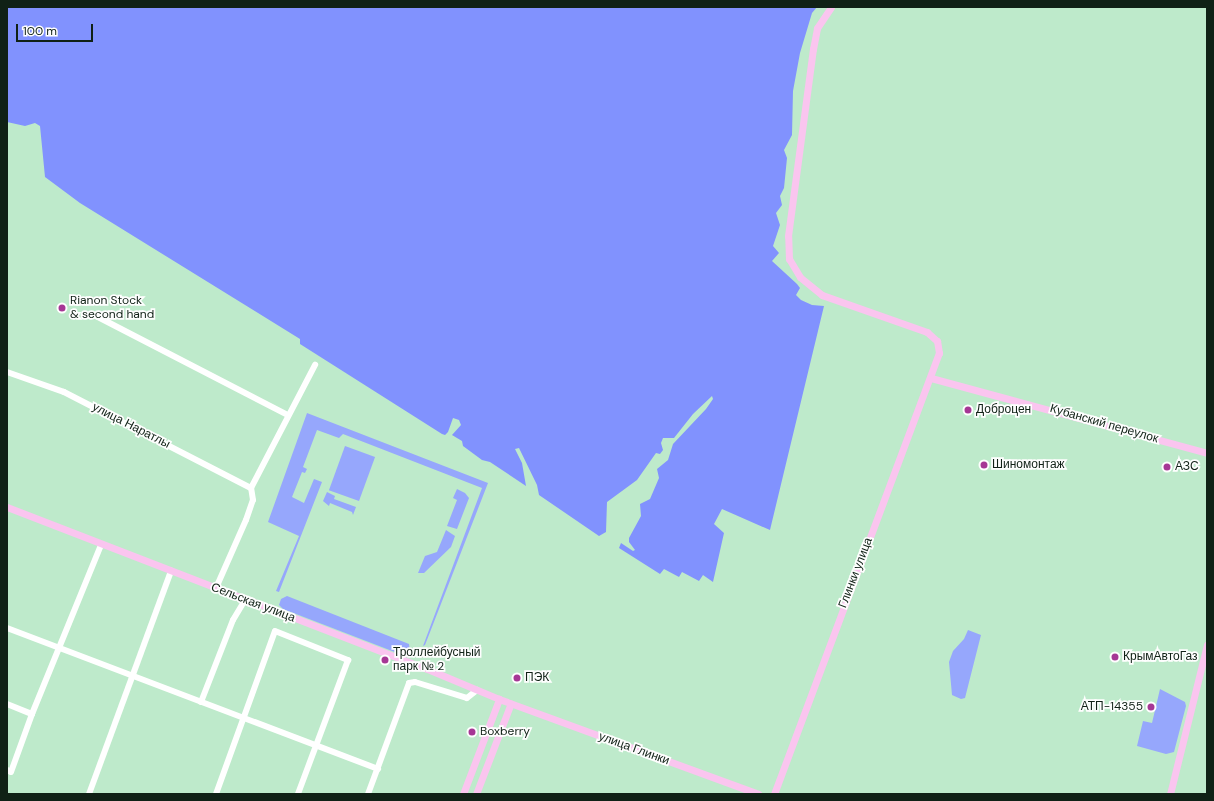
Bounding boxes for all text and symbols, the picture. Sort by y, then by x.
scale bar [18,16,95,42]
text: 100 m [23,23,57,39]
place label: Rianon Stock & second hand [70,294,154,322]
marker: Rianon Stock & second hand [57,303,67,313]
street label: улица Наратлы [90,400,172,452]
street label: Кубанский переулок [1048,402,1160,446]
place label: Доброцен [976,403,1031,417]
marker: Доброцен [963,405,973,415]
place label: Шиномонтаж [992,458,1065,472]
marker: Шиномонтаж [979,460,989,470]
place label: АЗС [1175,460,1199,474]
marker: АЗС [1162,462,1172,472]
street label: Глинки улица [836,536,876,610]
street label: Сельская улица [209,580,297,626]
place label: Троллейбусный парк № 2 [393,646,481,674]
place label: КрымАвтоГаз [1123,650,1198,664]
marker: КрымАвтоГаз [1110,652,1120,662]
marker: Троллейбусный парк № 2 [380,655,390,665]
place label: ПЭК [525,671,549,685]
marker: ПЭК [512,673,522,683]
place label: АТП-14355 [1081,700,1143,714]
marker: АТП-14355 [1146,702,1156,712]
place label: Boxberry [480,725,530,739]
marker: Boxberry [467,727,477,737]
street label: улица Глинки [597,730,671,768]

